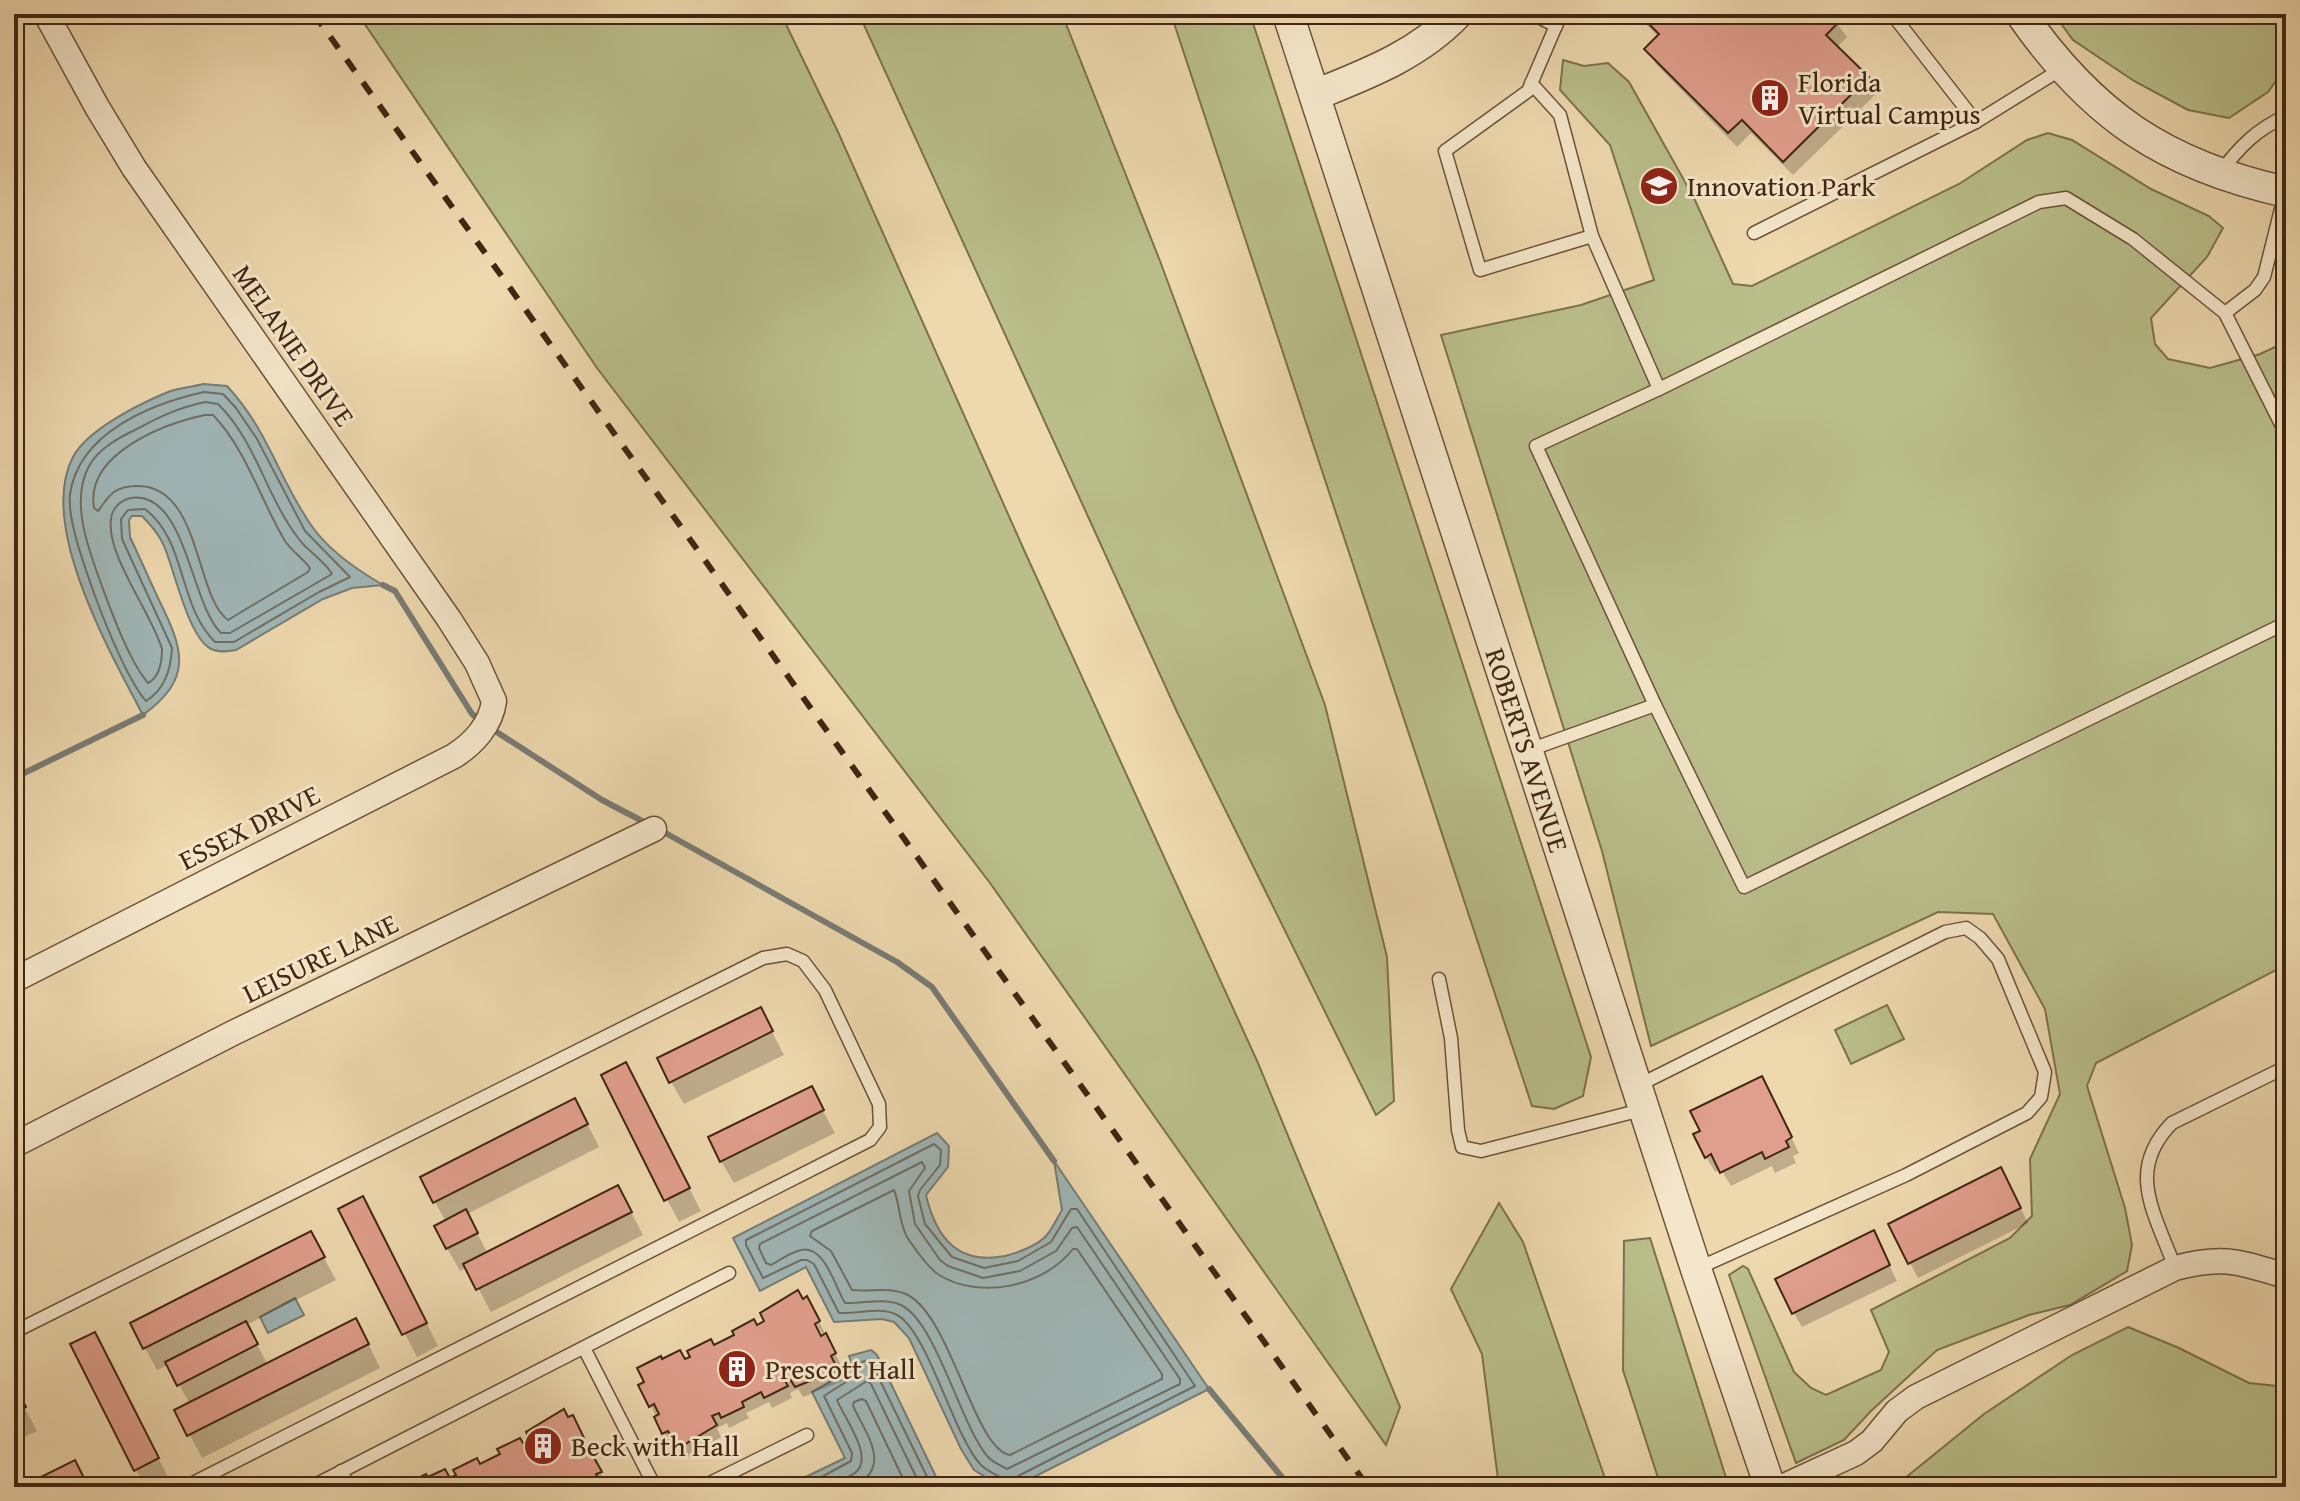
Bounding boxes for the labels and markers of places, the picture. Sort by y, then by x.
place label: Florida Virtual Campus [1798,61,1981,134]
building icon: Florida Virtual Campus [1749,77,1791,119]
school or university icon: Innovation Park [1638,165,1680,207]
place label: Innovation Park [1687,165,1876,206]
building icon: Prescott Hall [716,1348,758,1390]
place label: Prescott Hall [765,1348,916,1389]
building icon: Beck with Hall [522,1425,564,1467]
place label: Beck with Hall [571,1425,740,1466]

